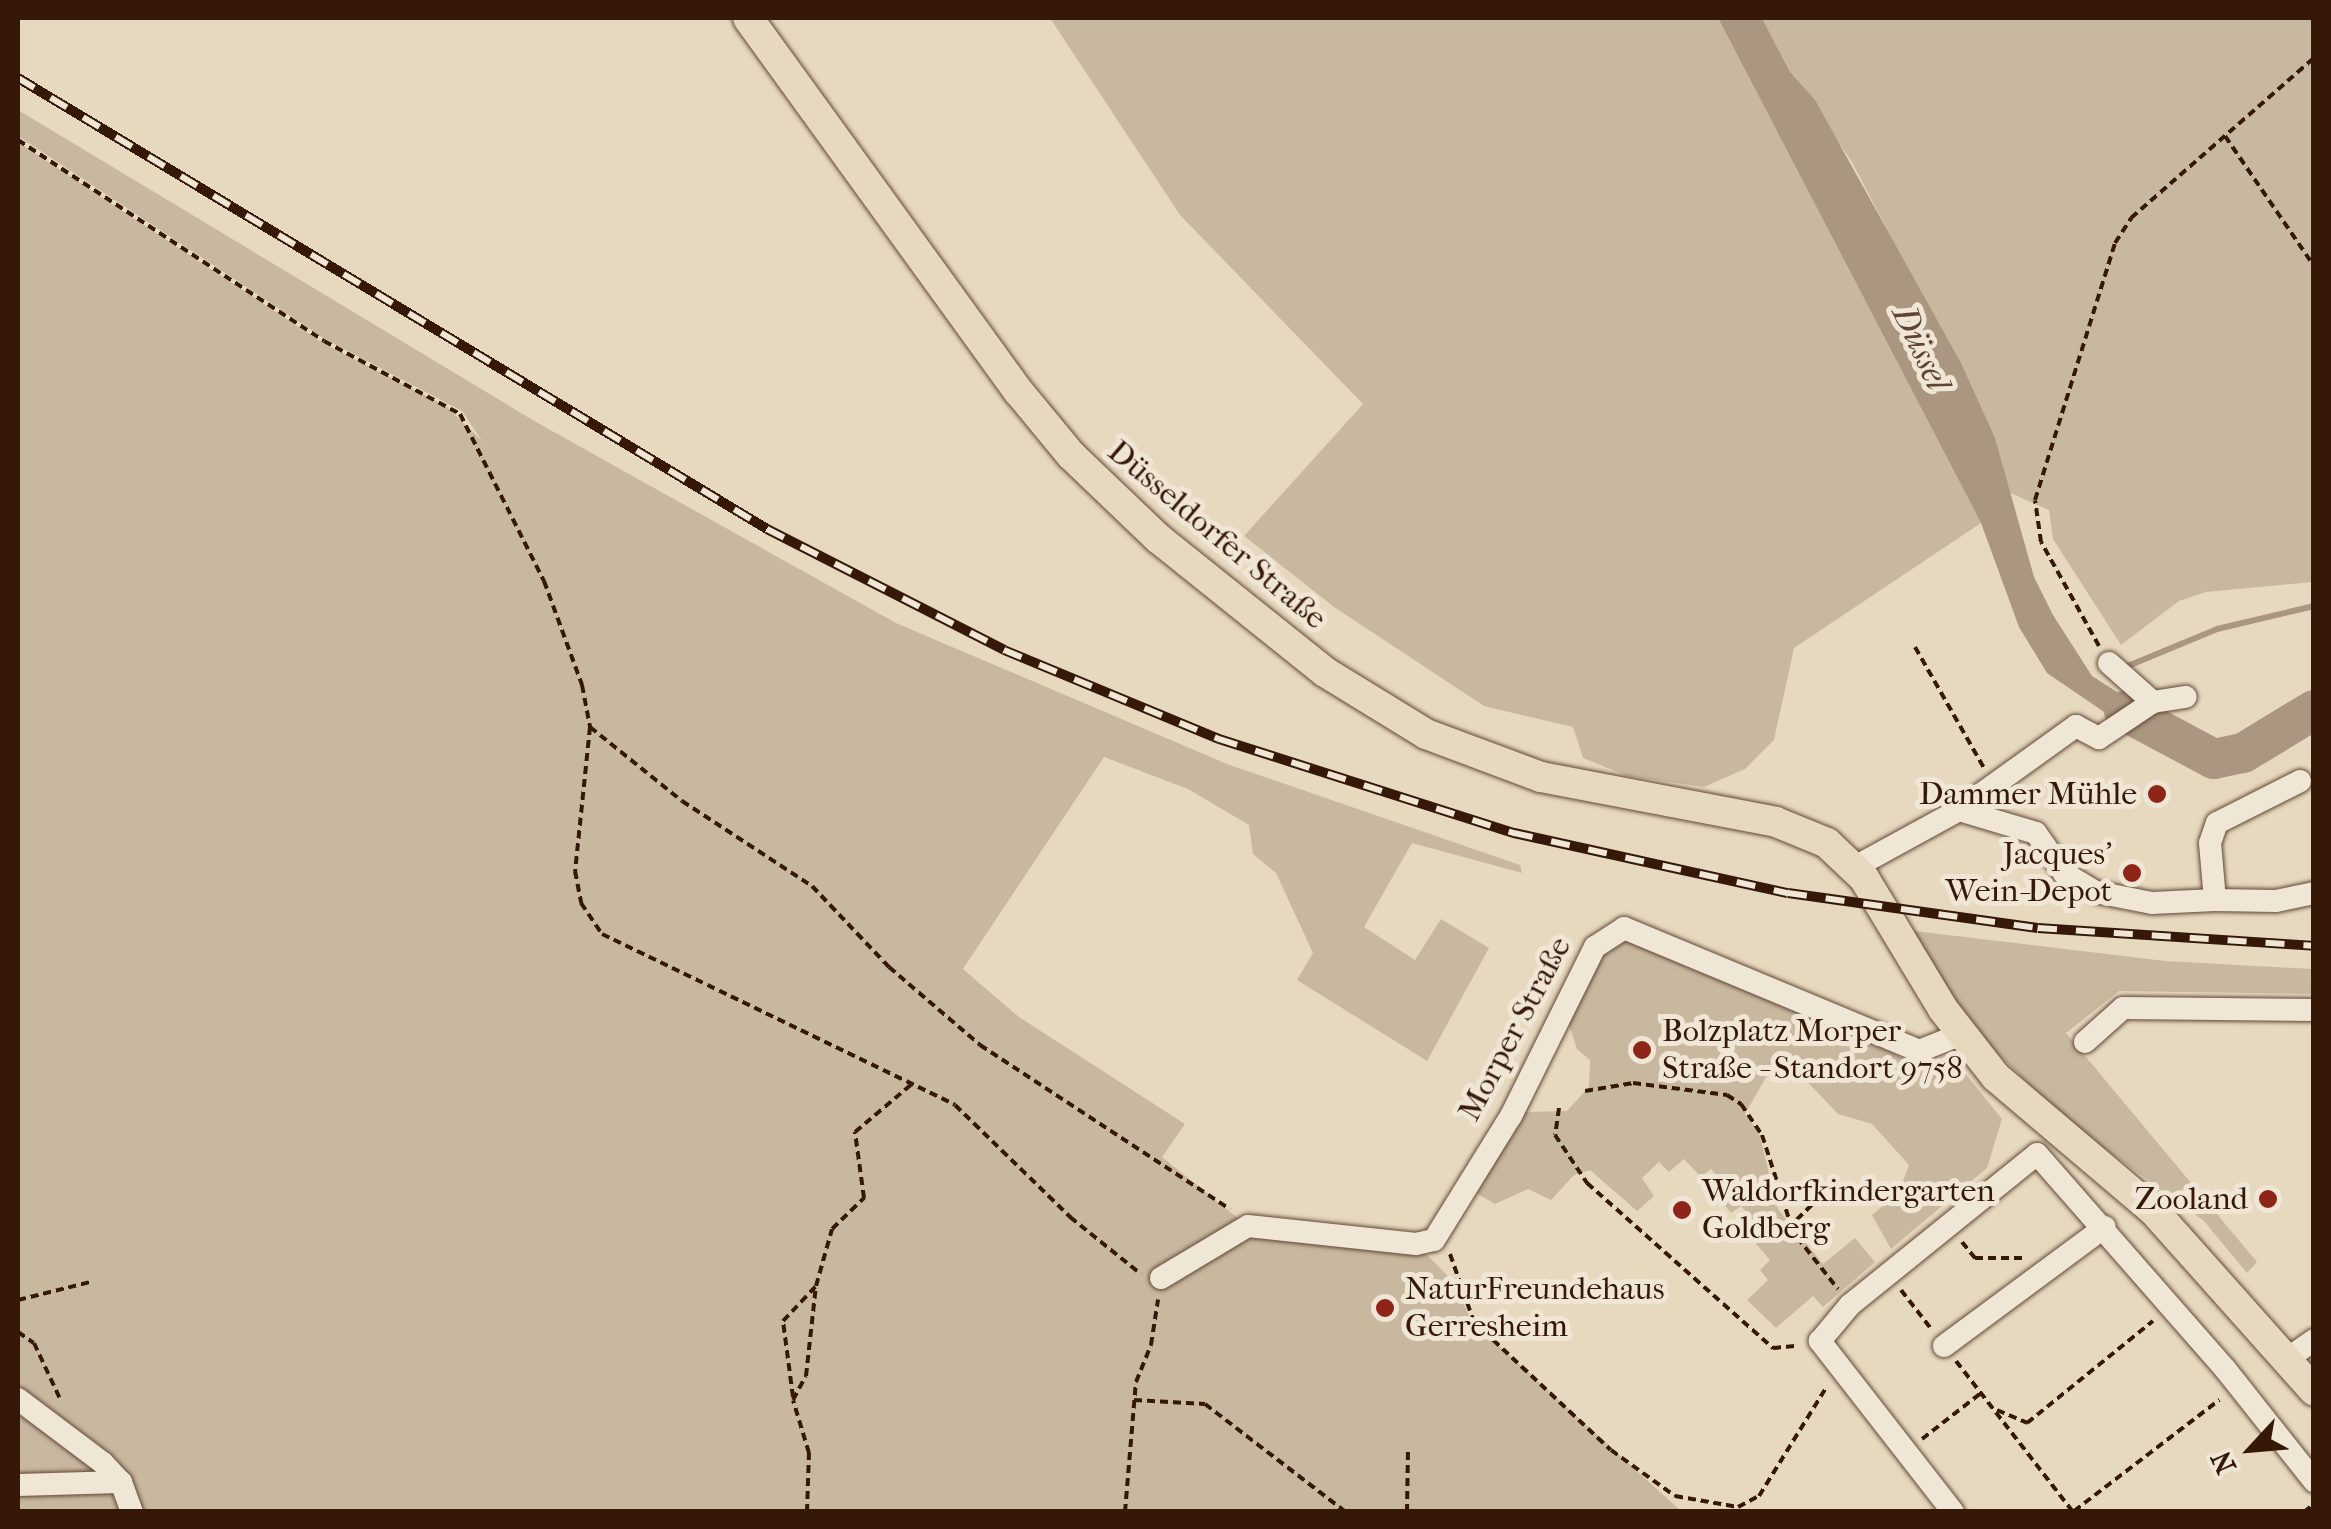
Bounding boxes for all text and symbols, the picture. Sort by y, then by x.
water label: Düssel [1883,299,1959,397]
street label: Düsseldorfer Straße [1100,432,1334,638]
place label: Dammer Mühle [1919,775,2137,813]
marker: Dammer Mühle [2146,783,2168,805]
place label: Jacques’ Wein-Depot [1945,836,2112,911]
marker: Jacques’ Wein-Depot [2121,862,2143,884]
street label: Morper Straße [1450,930,1580,1128]
place label: Bolzplatz Morper Straße - Standort 9758 [1662,1013,1963,1088]
marker: Bolzplatz Morper Straße - Standort 9758 [1631,1039,1653,1061]
place label: Waldorfkindergarten Goldberg [1702,1173,1995,1248]
place label: Zooland [2135,1180,2248,1218]
marker: Zooland [2257,1188,2279,1210]
marker: Waldorfkindergarten Goldberg [1671,1199,1693,1221]
place label: NaturFreundehaus Gerresheim [1405,1271,1665,1346]
marker: NaturFreundehaus Gerresheim [1374,1297,1396,1319]
north arrow [2201,1399,2301,1499]
text: N [2204,1446,2243,1479]

